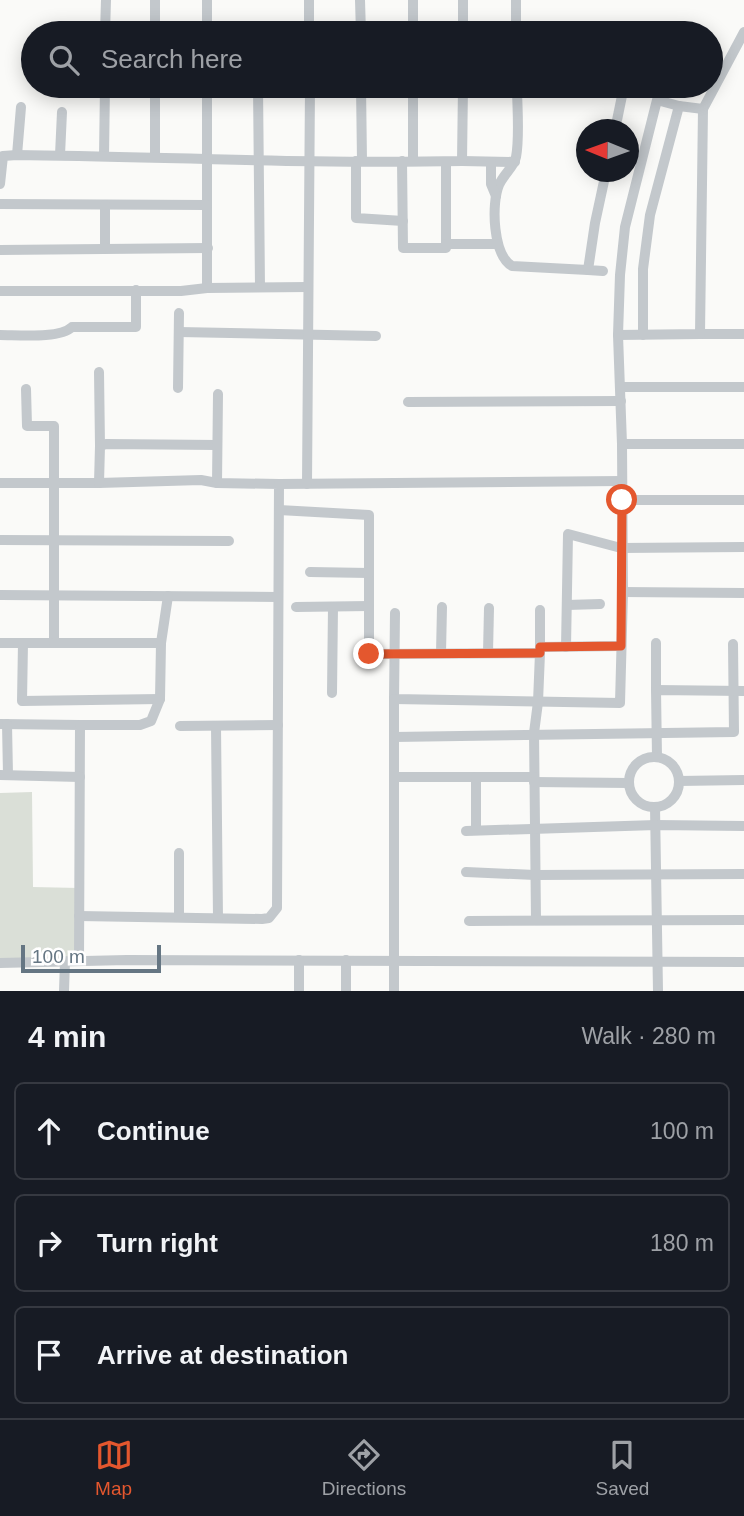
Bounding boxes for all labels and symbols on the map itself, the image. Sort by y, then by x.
north arrow [576,119,639,182]
route start [606,484,637,515]
route end [353,638,384,669]
scale bar [21,942,161,974]

